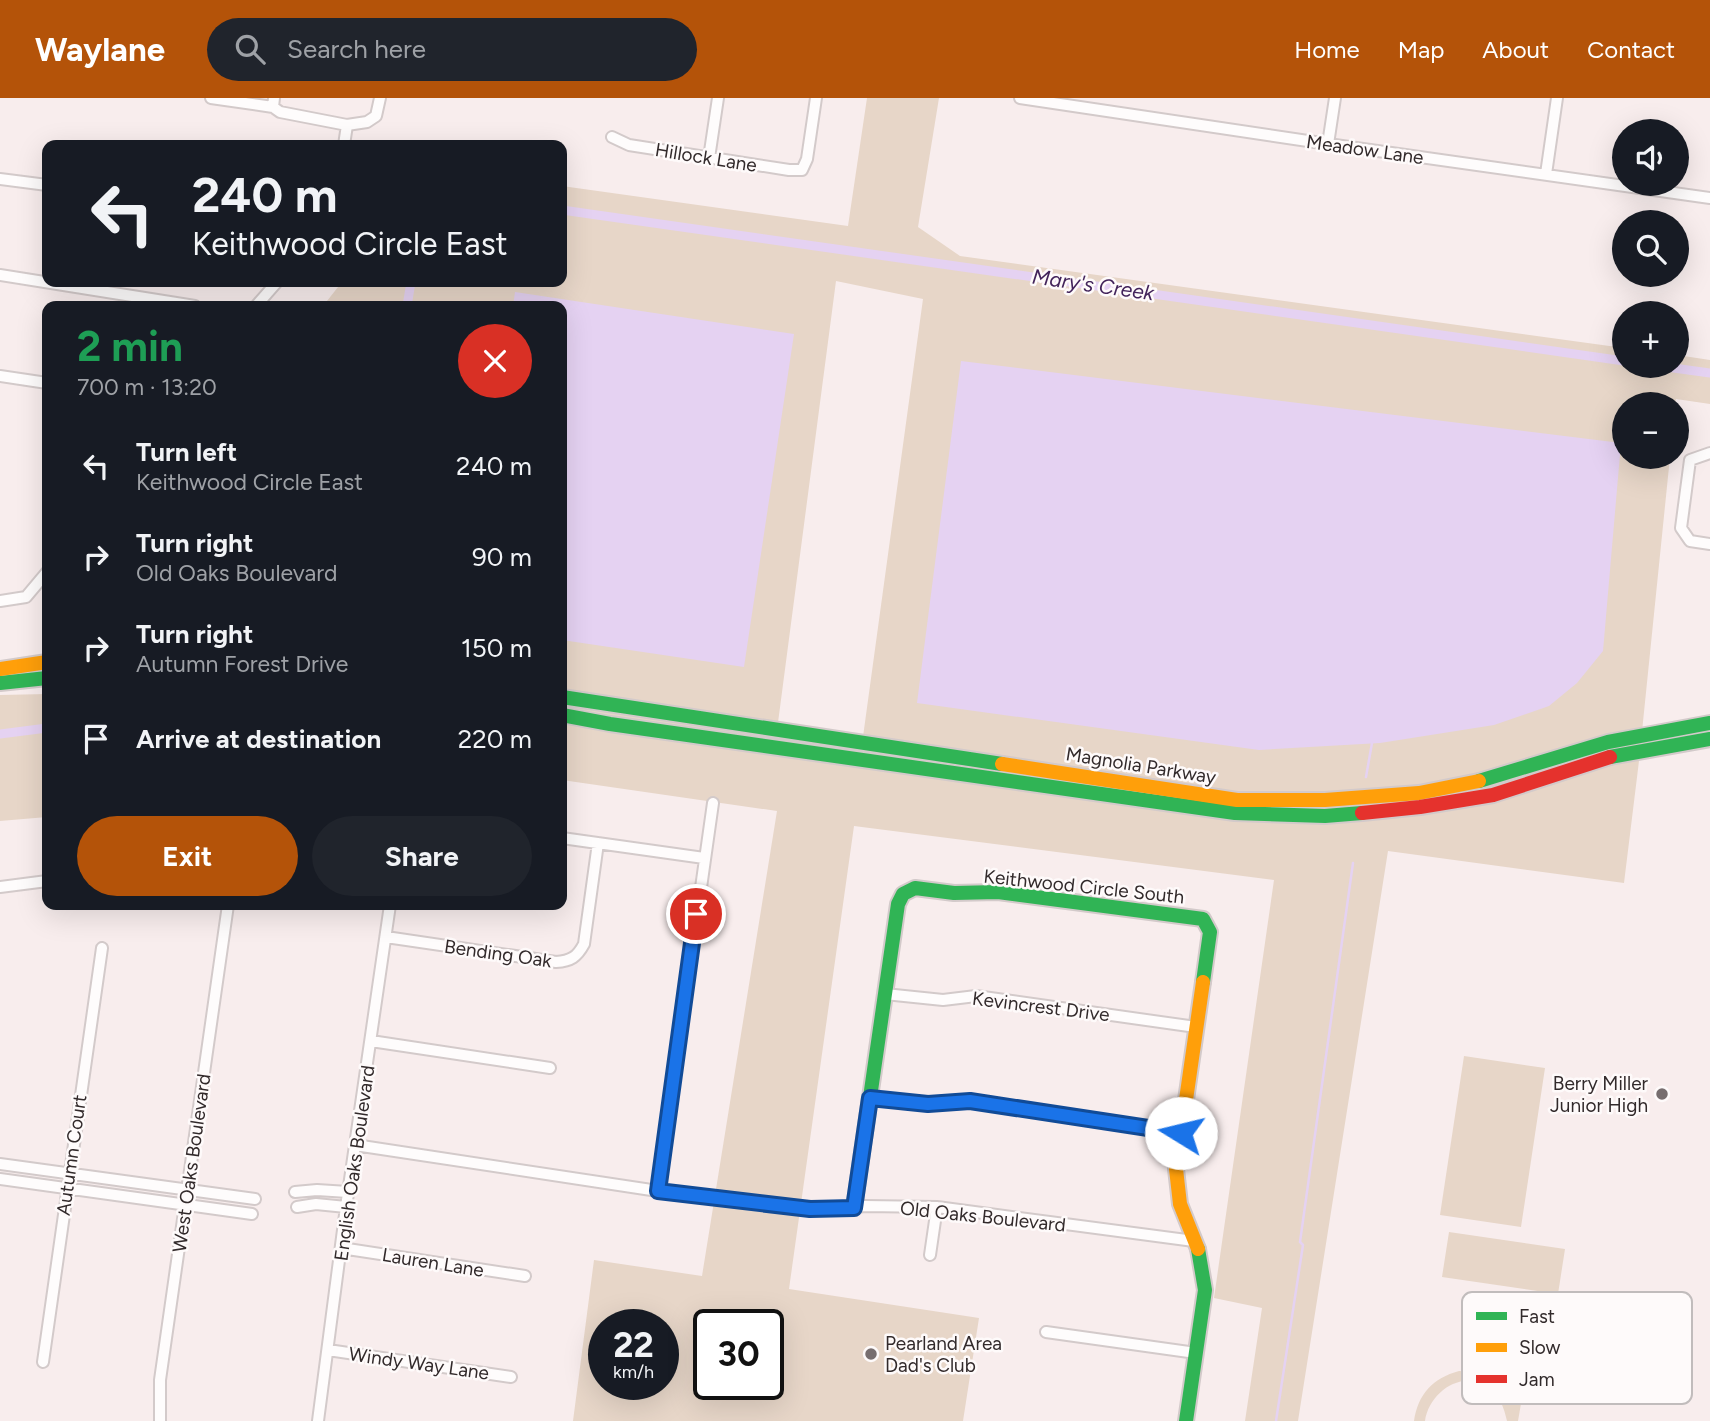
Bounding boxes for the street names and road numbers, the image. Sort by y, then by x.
street label: Meadow Lane [1305,130,1425,169]
street label: Hillock Lane [653,138,758,177]
street label: Magnolia Parkway [1064,742,1218,789]
street label: Keithwood Circle South [983,865,1185,908]
street label: Bending Oak [443,935,554,973]
street label: Kevincrest Drive [971,987,1111,1026]
street label: English Oaks Boulevard [329,1064,380,1262]
street label: West Oaks Boulevard [168,1072,215,1254]
street label: Autumn Court [52,1093,91,1217]
street label: Old Oaks Boulevard [899,1196,1067,1237]
street label: Lauren Lane [380,1243,485,1282]
street label: Windy Way Lane [347,1342,491,1385]

